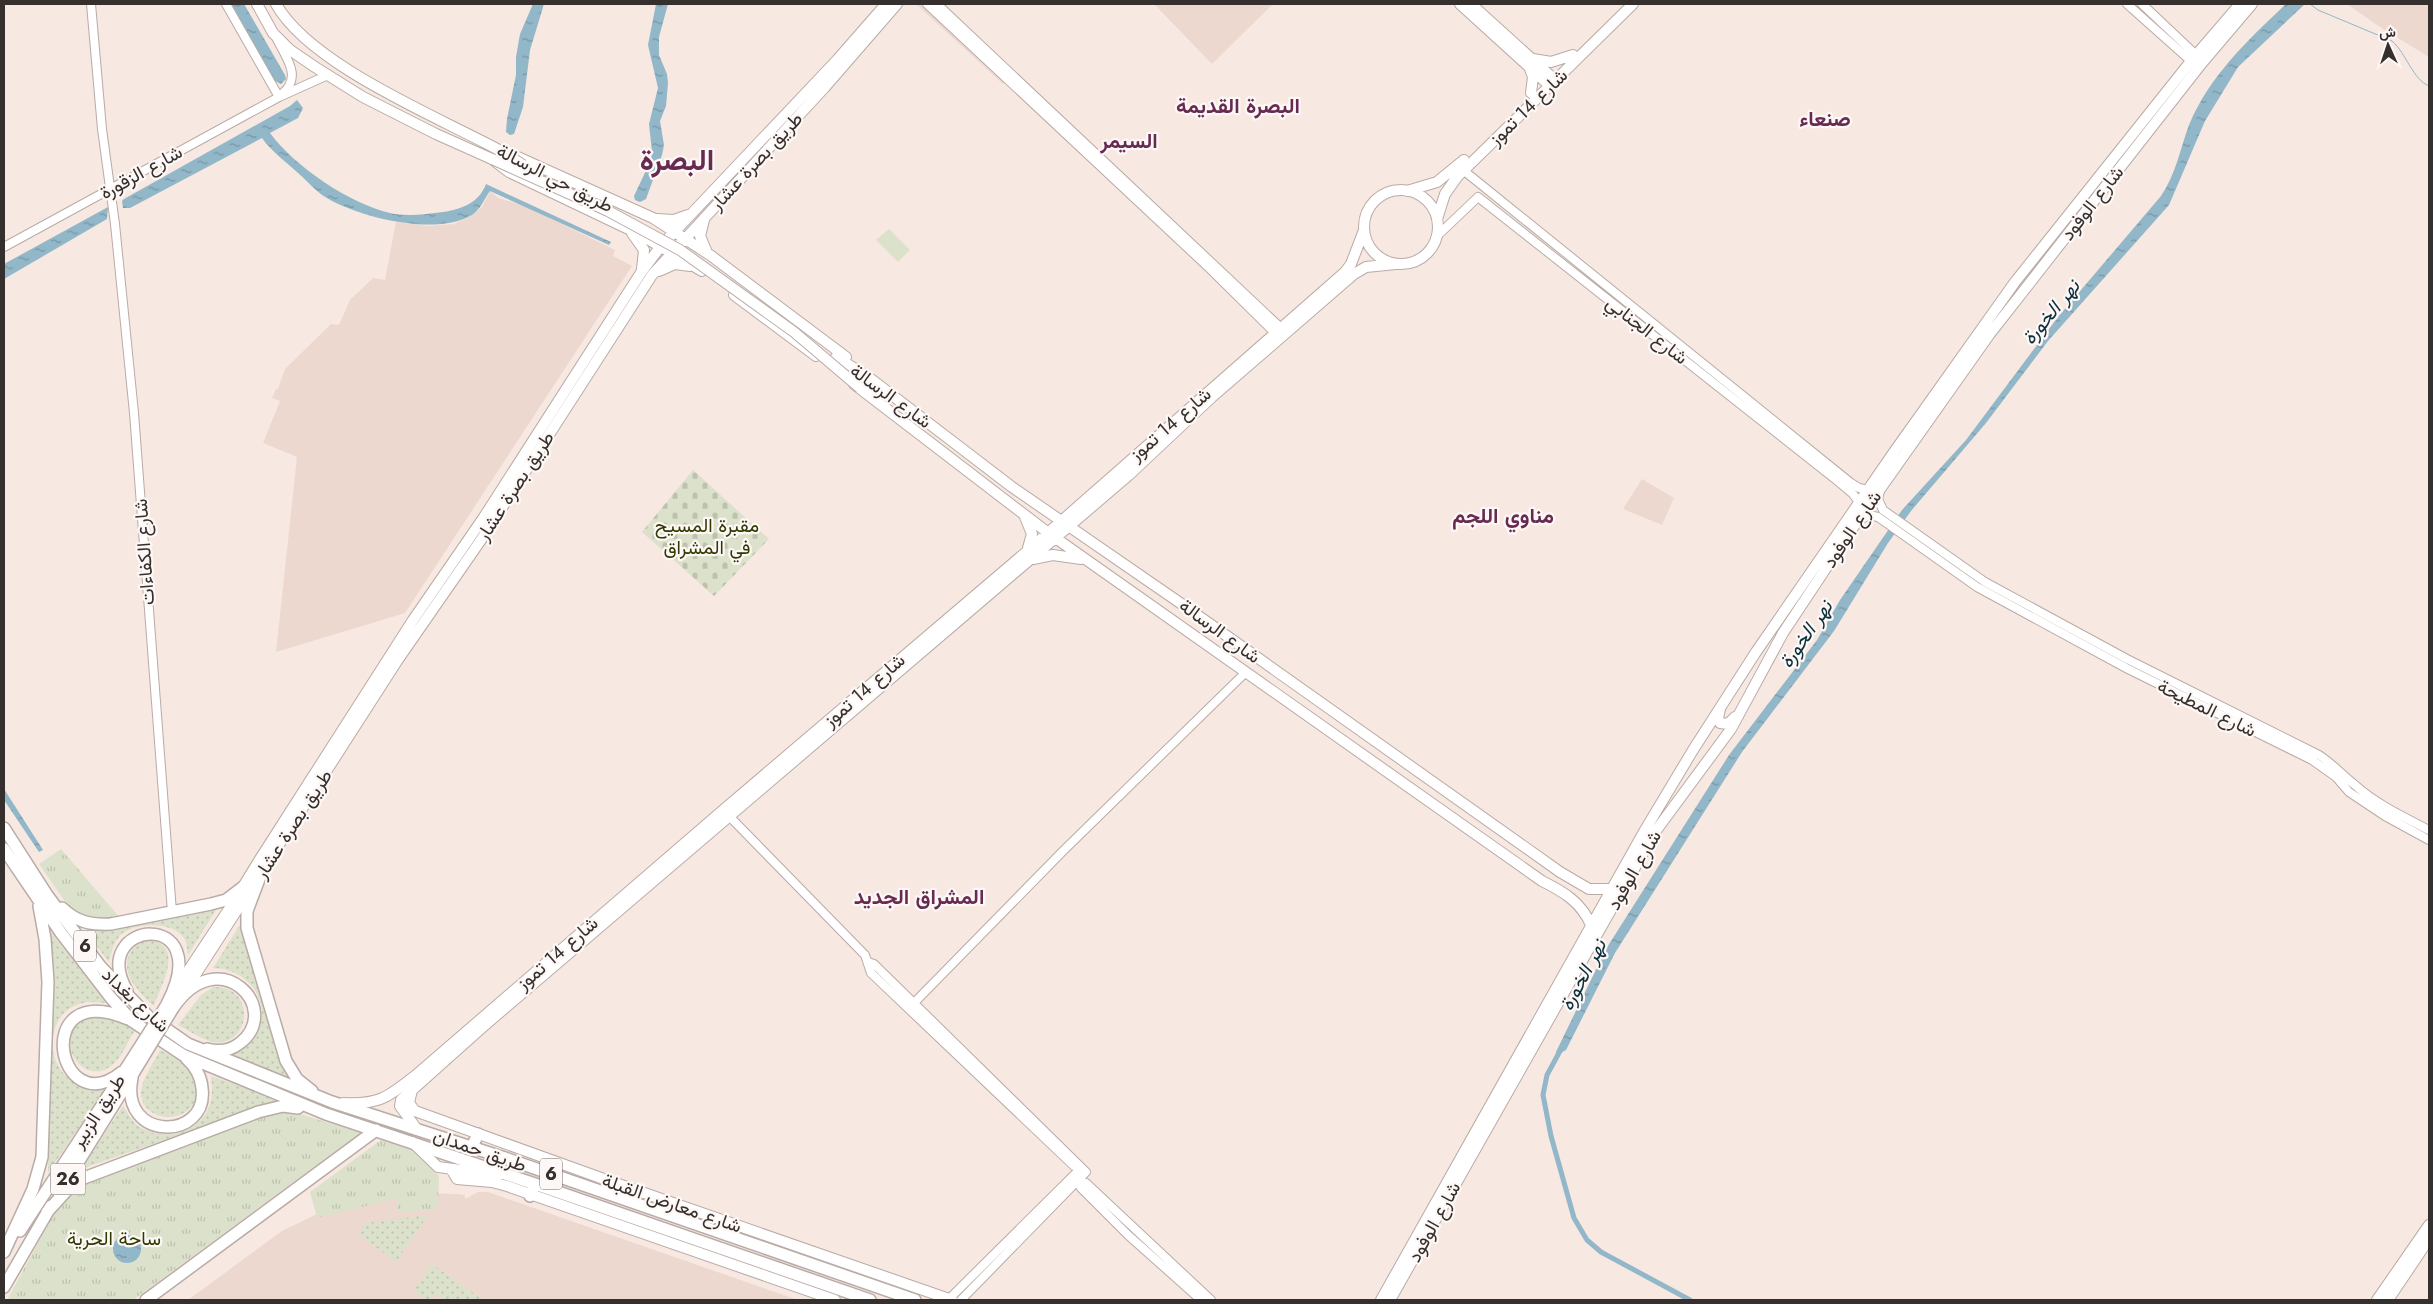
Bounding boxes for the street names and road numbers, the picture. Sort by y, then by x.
street label: شارع 14 تموز [1482,62,1574,152]
street label: طريق بصرة عشار [703,106,809,217]
street label: طريق حي الرسالة [491,137,618,221]
street label: شارع الزقورة [95,138,187,206]
street label: شارع الوفود [2054,160,2130,246]
street label: شارع الجنابي [1599,289,1694,372]
street label: شارع الرسالة [845,357,937,435]
street label: شارع 14 تموز [1122,381,1217,468]
street label: طريق بصرة عشار [469,426,561,547]
street label: شارع الوفود [1816,485,1888,573]
street label: شارع الكفاءات [127,498,161,606]
street label: شارع الرسالة [1174,592,1266,670]
street label: شارع 14 تموز [816,647,911,734]
street label: شارع المطيحة [2153,672,2261,744]
street label: طريق بصرة عشار [247,764,339,885]
street label: شارع الوفود [1600,825,1668,915]
street label: شارع 14 تموز [509,910,604,997]
road number: 6 [74,930,96,961]
street label: شارع بغداد [96,961,176,1039]
street label: طريق الزبير [63,1069,132,1154]
street label: طريق حمدان [430,1121,530,1179]
road number: 6 [540,1158,562,1190]
road number: 26 [50,1164,86,1194]
street label: شارع معارض القبلة [599,1166,745,1240]
street label: شارع الوفود [1401,1177,1467,1267]

